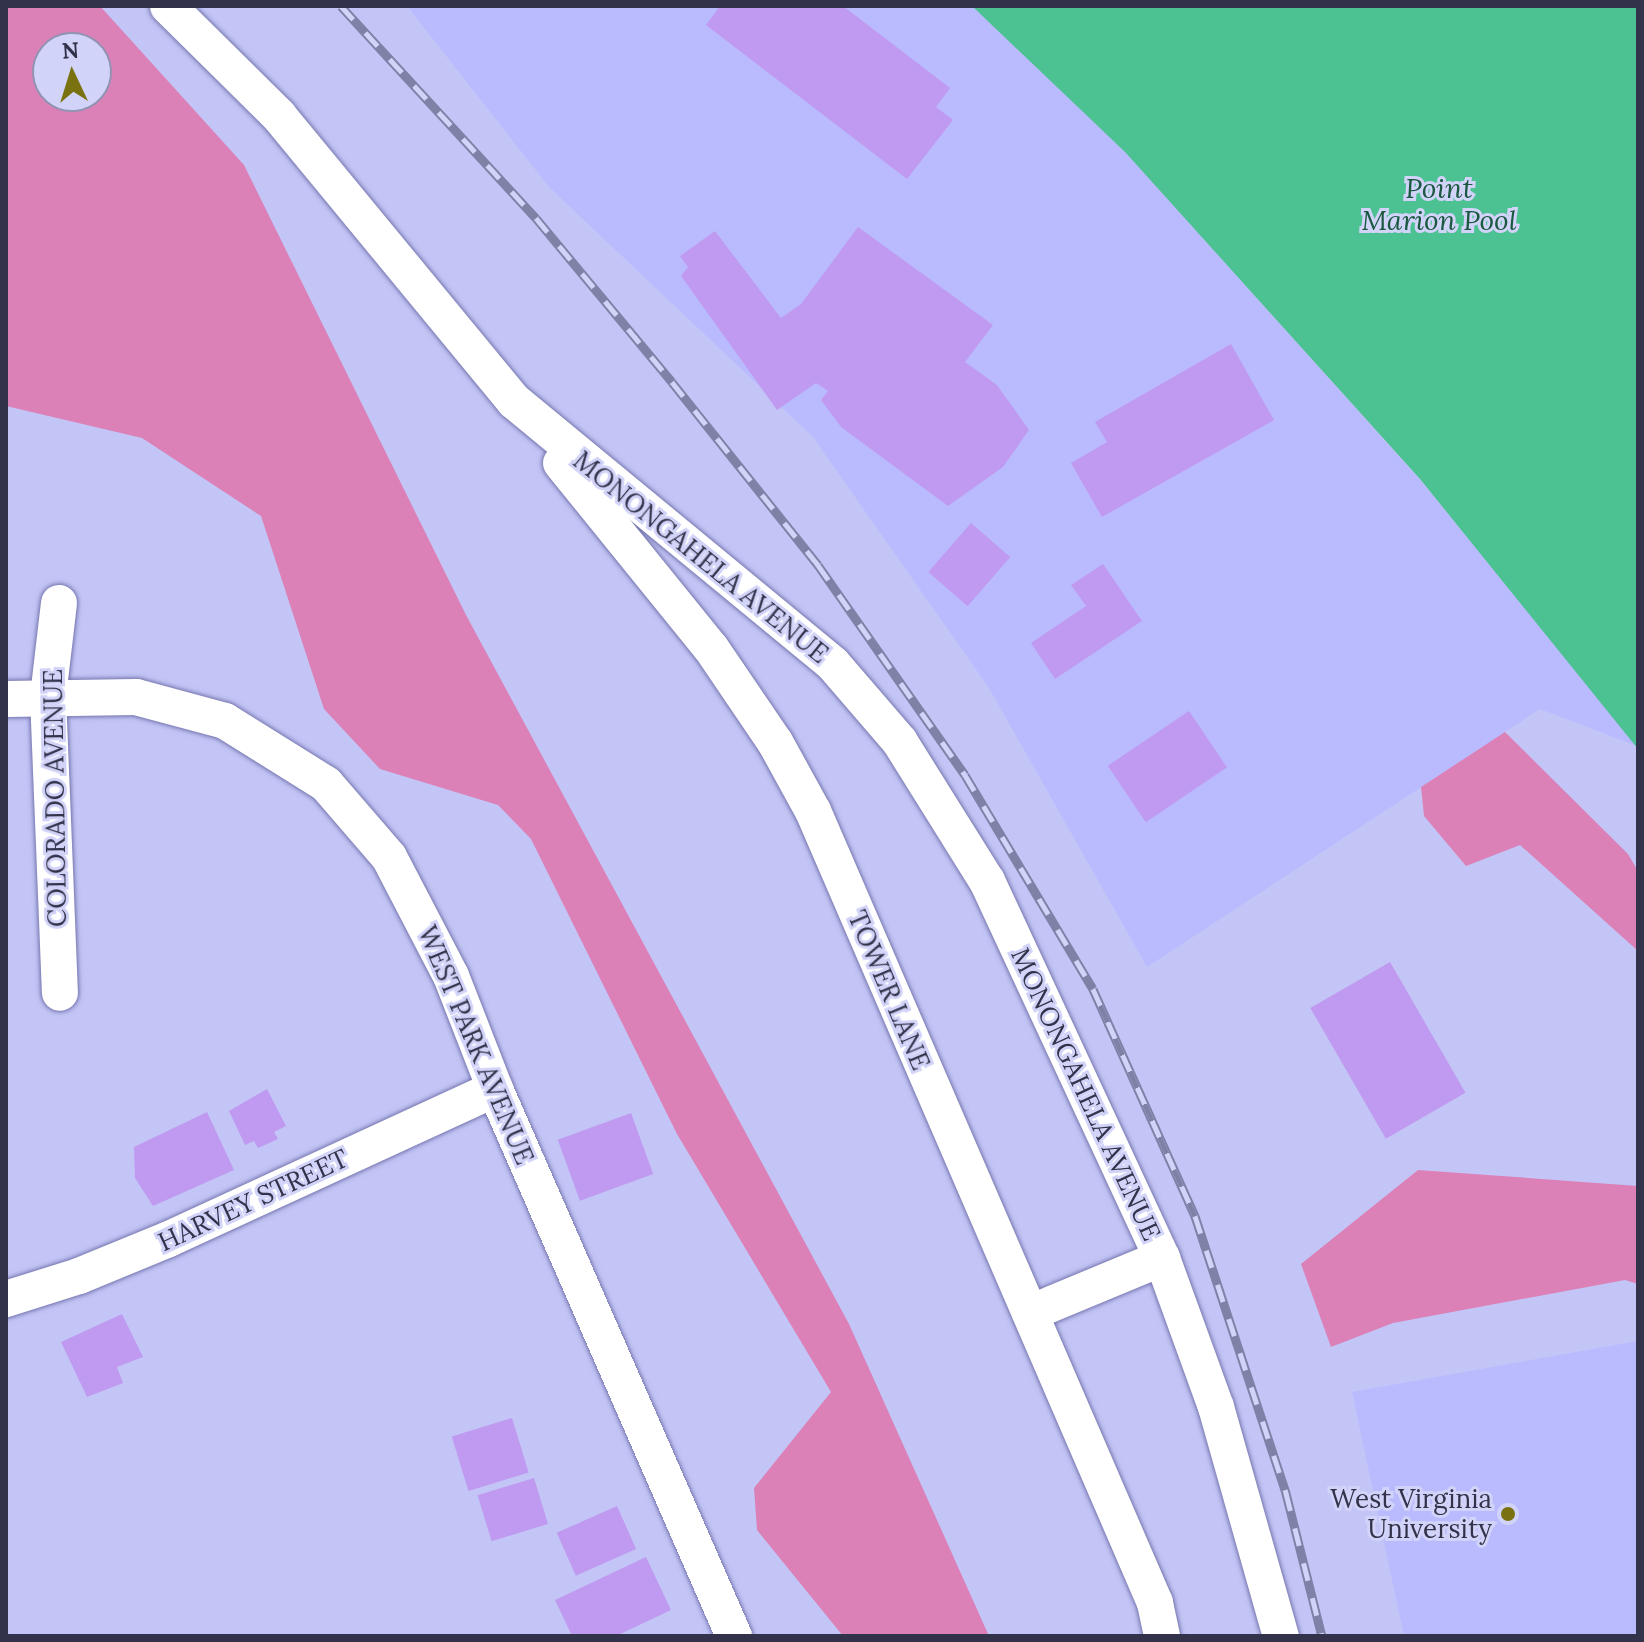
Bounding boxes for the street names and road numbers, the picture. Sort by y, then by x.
street label: MONONGAHELA AVENUE [567,445,835,669]
street label: COLORADO AVENUE [37,669,73,927]
street label: TOWER LANE [841,906,937,1074]
street label: WEST PARK AVENUE [412,921,540,1169]
street label: MONONGAHELA AVENUE [1004,943,1168,1245]
street label: HARVEY STREET [153,1142,353,1258]

